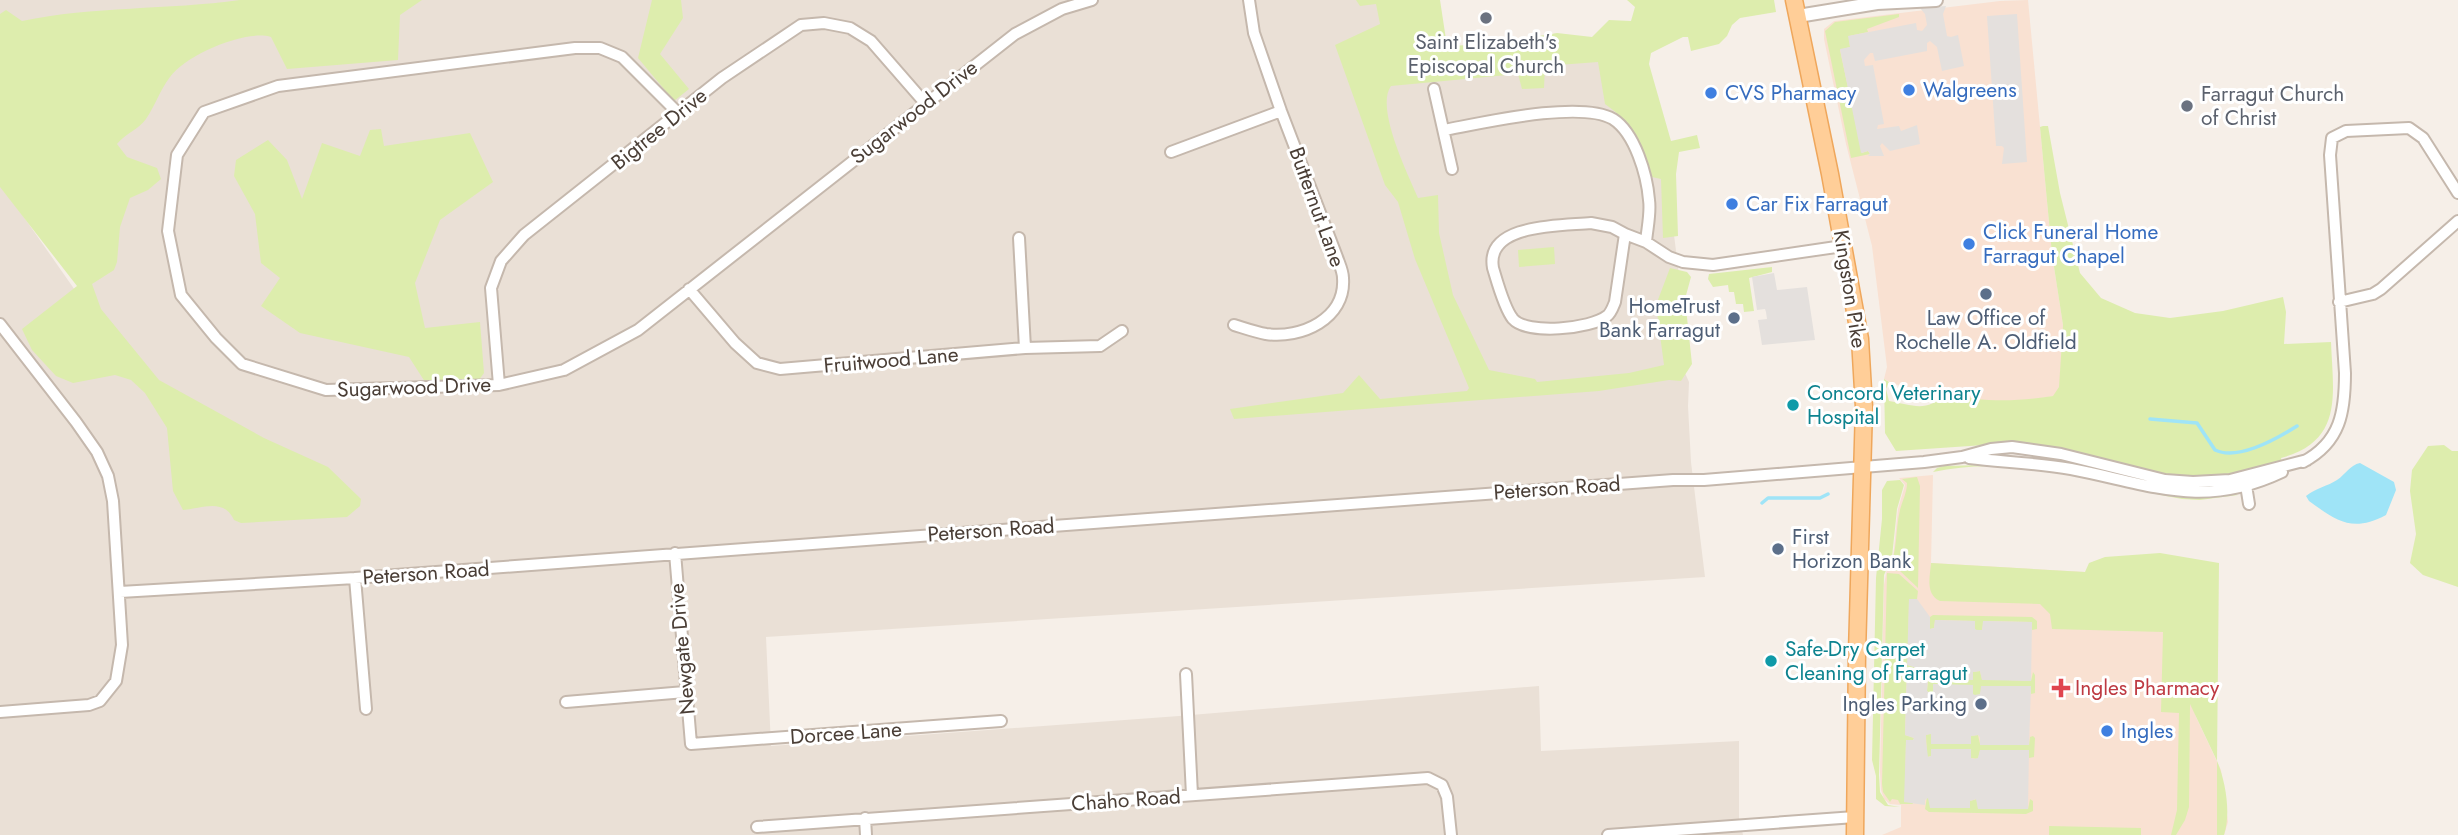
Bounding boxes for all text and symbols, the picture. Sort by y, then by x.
marker: Saint Elizabeth's Episcopal Church [1478,10,1494,26]
place label: Saint Elizabeth's Episcopal Church [1408,27,1564,81]
street label: Sugarwood Drive [844,53,984,171]
place label: Walgreens [1923,75,2017,105]
place label: CVS Pharmacy [1725,78,1857,108]
place label: Farragut Church of Christ [2201,79,2344,133]
street label: Bigtree Drive [605,81,714,177]
marker: Walgreens [1901,82,1917,98]
marker: CVS Pharmacy [1703,85,1719,101]
marker: Farragut Church of Christ [2179,98,2195,114]
street label: Butternut Lane [1281,143,1353,271]
place label: Car Fix Farragut [1746,189,1888,219]
marker: Car Fix Farragut [1724,196,1740,212]
place label: Click Funeral Home Farragut Chapel [1983,217,2158,271]
street label: Kingston Pike [1826,228,1874,350]
marker: Click Funeral Home Farragut Chapel [1961,236,1977,252]
marker: Law Office of Rochelle A. Oldfield [1978,286,1994,302]
place label: HomeTrust Bank Farragut [1599,291,1720,345]
place label: Law Office of Rochelle A. Oldfield [1895,303,2077,357]
marker: HomeTrust Bank Farragut [1726,310,1742,326]
street label: Fruitwood Lane [822,339,960,381]
street label: Sugarwood Drive [336,369,492,405]
place label: Concord Veterinary Hospital [1807,378,1981,432]
marker: Concord Veterinary Hospital [1785,397,1801,413]
street label: Peterson Road [1492,469,1622,507]
street label: Peterson Road [926,511,1056,549]
place label: First Horizon Bank [1792,522,1912,576]
marker: First Horizon Bank [1770,541,1786,557]
street label: Peterson Road [361,554,491,592]
street label: Newgate Drive [661,582,703,716]
place label: Safe-Dry Carpet Cleaning of Farragut [1785,634,1967,688]
marker: Safe-Dry Carpet Cleaning of Farragut [1763,653,1779,669]
place label: Ingles Pharmacy [2075,673,2220,703]
marker: Ingles Pharmacy [2053,680,2069,696]
place label: Ingles Parking [1843,689,1967,719]
marker: Ingles Parking [1973,696,1989,712]
street label: Dorcee Lane [789,714,903,752]
place label: Ingles [2121,716,2173,746]
marker: Ingles [2099,723,2115,739]
street label: Chaho Road [1070,781,1182,819]

